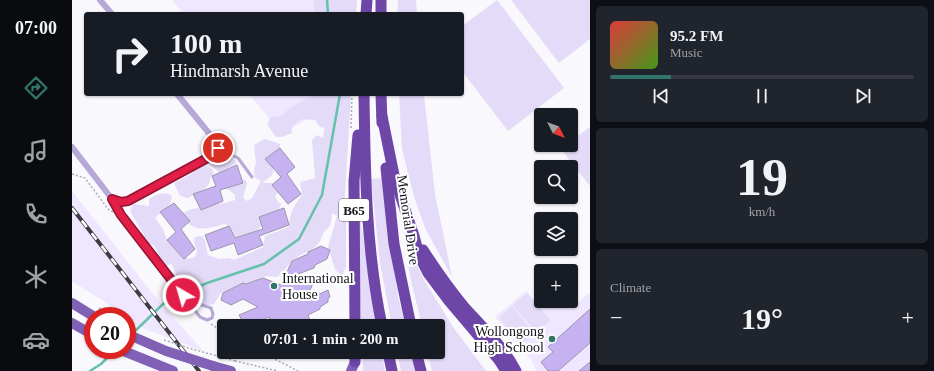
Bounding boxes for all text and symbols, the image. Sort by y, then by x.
text: 07:00 [15,18,57,38]
icon: right [104,28,156,80]
text: 100 m [170,28,242,59]
text: 95.2 FM [670,28,723,44]
text: Music [670,45,703,60]
text: Hindmarsh Avenue [170,61,308,81]
icon: directions [22,74,50,102]
icon: previous [650,85,672,107]
icon: pause [751,85,773,107]
icon: next [852,85,874,107]
north arrow [534,108,578,152]
map controls [534,108,578,308]
pin [201,131,235,165]
icon: music [22,137,50,165]
icon: arrive [207,137,229,159]
text: 19 [736,149,788,206]
button: search [534,160,578,204]
street label: Memorial Drive [394,174,422,266]
road number: B65 [339,199,369,221]
icon: phone [22,200,50,228]
text: km/h [749,204,775,219]
button: layers [534,212,578,256]
icon: climate [22,263,50,291]
button: + [534,264,578,308]
place label: International House [282,271,354,302]
position arrow [162,274,204,316]
text: Climate [610,280,651,295]
marker: International House [269,281,279,291]
text: 19° [741,302,783,335]
text: − [610,305,622,330]
text: + [902,305,914,330]
speed limit sign: 20 [84,307,136,359]
place label: Wollongong High School [474,324,544,355]
icon: car [22,326,50,354]
text: 07:01 · 1 min · 200 m [264,331,399,347]
marker: Wollongong High School [547,334,557,344]

